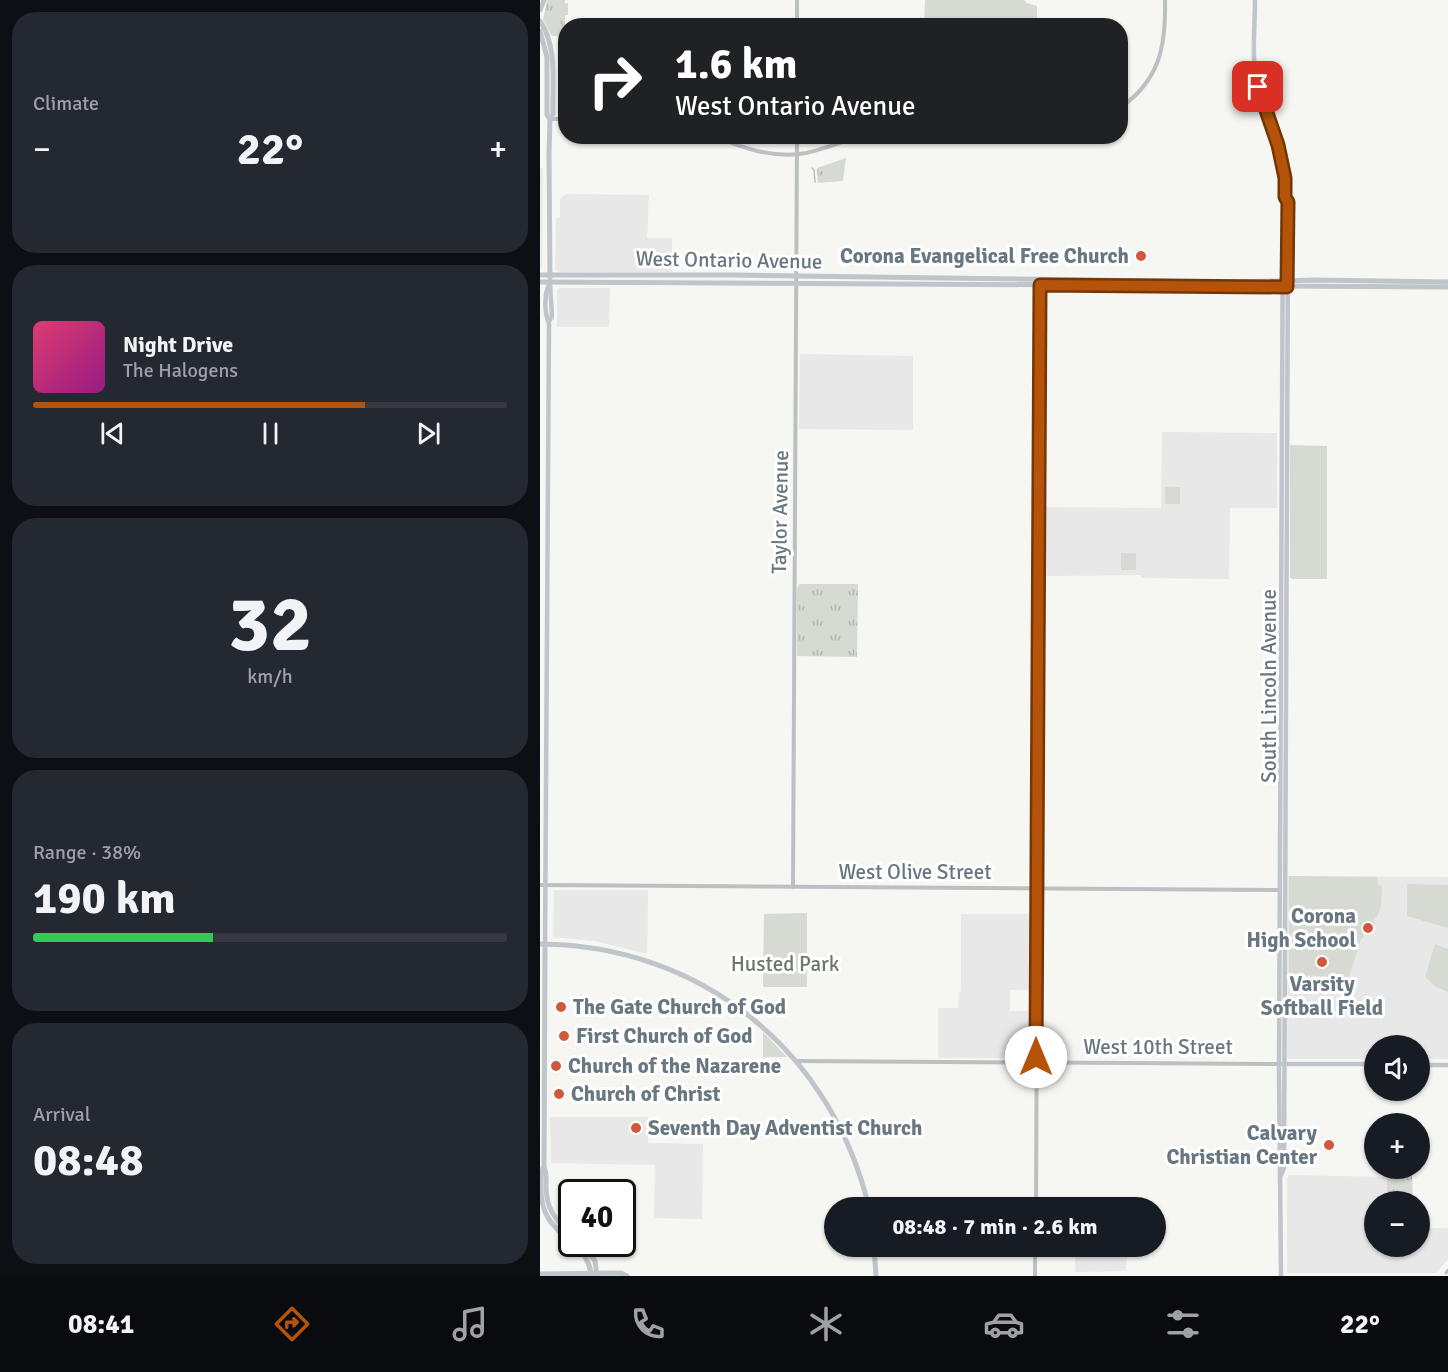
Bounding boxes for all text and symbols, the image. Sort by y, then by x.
text: 1.6 km [675,39,798,90]
icon: right [576,42,654,120]
pin [1232,61,1283,112]
icon: arrive [1241,70,1274,103]
text: West Ontario Avenue [675,90,915,123]
text: Climate [33,91,99,116]
text: 22° [237,122,303,177]
text: − [33,129,51,170]
text: + [489,129,507,170]
place label: Corona Evangelical Free Church [840,243,1129,269]
street label: West Ontario Avenue [635,245,823,275]
marker: Corona Evangelical Free Church [1134,249,1148,263]
text: Night Drive [123,331,233,358]
text: The Halogens [123,358,238,383]
icon: previous [96,417,129,450]
icon: pause [254,417,287,450]
icon: next [412,417,445,450]
street label: Taylor Avenue [766,450,794,574]
text: 32 [228,577,312,673]
street label: South Lincoln Avenue [1256,589,1282,783]
text: km/h [247,664,293,689]
text: Range · 38% [33,840,141,865]
street label: West Olive Street [838,859,992,885]
text: 190 km [33,871,176,926]
place label: Corona High School [1246,903,1356,953]
marker: Corona High School [1361,921,1375,935]
park label: Husted Park [731,951,840,977]
marker: Varsity Softball Field [1315,955,1329,969]
place label: Varsity Softball Field [1261,971,1383,1021]
place label: The Gate Church of God [573,994,786,1020]
marker: The Gate Church of God [554,1000,568,1014]
place label: First Church of God [576,1023,753,1049]
position arrow [1004,1025,1068,1089]
marker: First Church of God [557,1029,571,1043]
street label: West 10th Street [1083,1034,1233,1060]
map controls [1364,1035,1430,1257]
button: sound [1364,1035,1430,1101]
place label: Church of the Nazarene [568,1053,781,1079]
marker: Church of the Nazarene [549,1059,563,1073]
place label: Church of Christ [571,1081,720,1107]
marker: Church of Christ [552,1087,566,1101]
text: Arrival [33,1102,91,1127]
button: + [1364,1113,1430,1179]
place label: Seventh Day Adventist Church [648,1115,922,1141]
place label: Calvary Christian Center [1166,1120,1318,1170]
marker: Seventh Day Adventist Church [629,1121,643,1135]
text: 08:48 [33,1133,143,1188]
marker: Calvary Christian Center [1322,1138,1336,1152]
speed limit sign: 40 [558,1179,636,1257]
button: − [1364,1191,1430,1257]
text: 08:48 · 7 min · 2.6 km [892,1213,1098,1240]
icon: directions [271,1303,313,1345]
icon: music [449,1303,491,1345]
icon: phone [627,1303,669,1345]
icon: climate [805,1303,847,1345]
icon: car [983,1303,1025,1345]
icon: filters [1162,1303,1204,1345]
text: 08:41 [68,1308,134,1341]
text: 22° [1340,1308,1380,1341]

